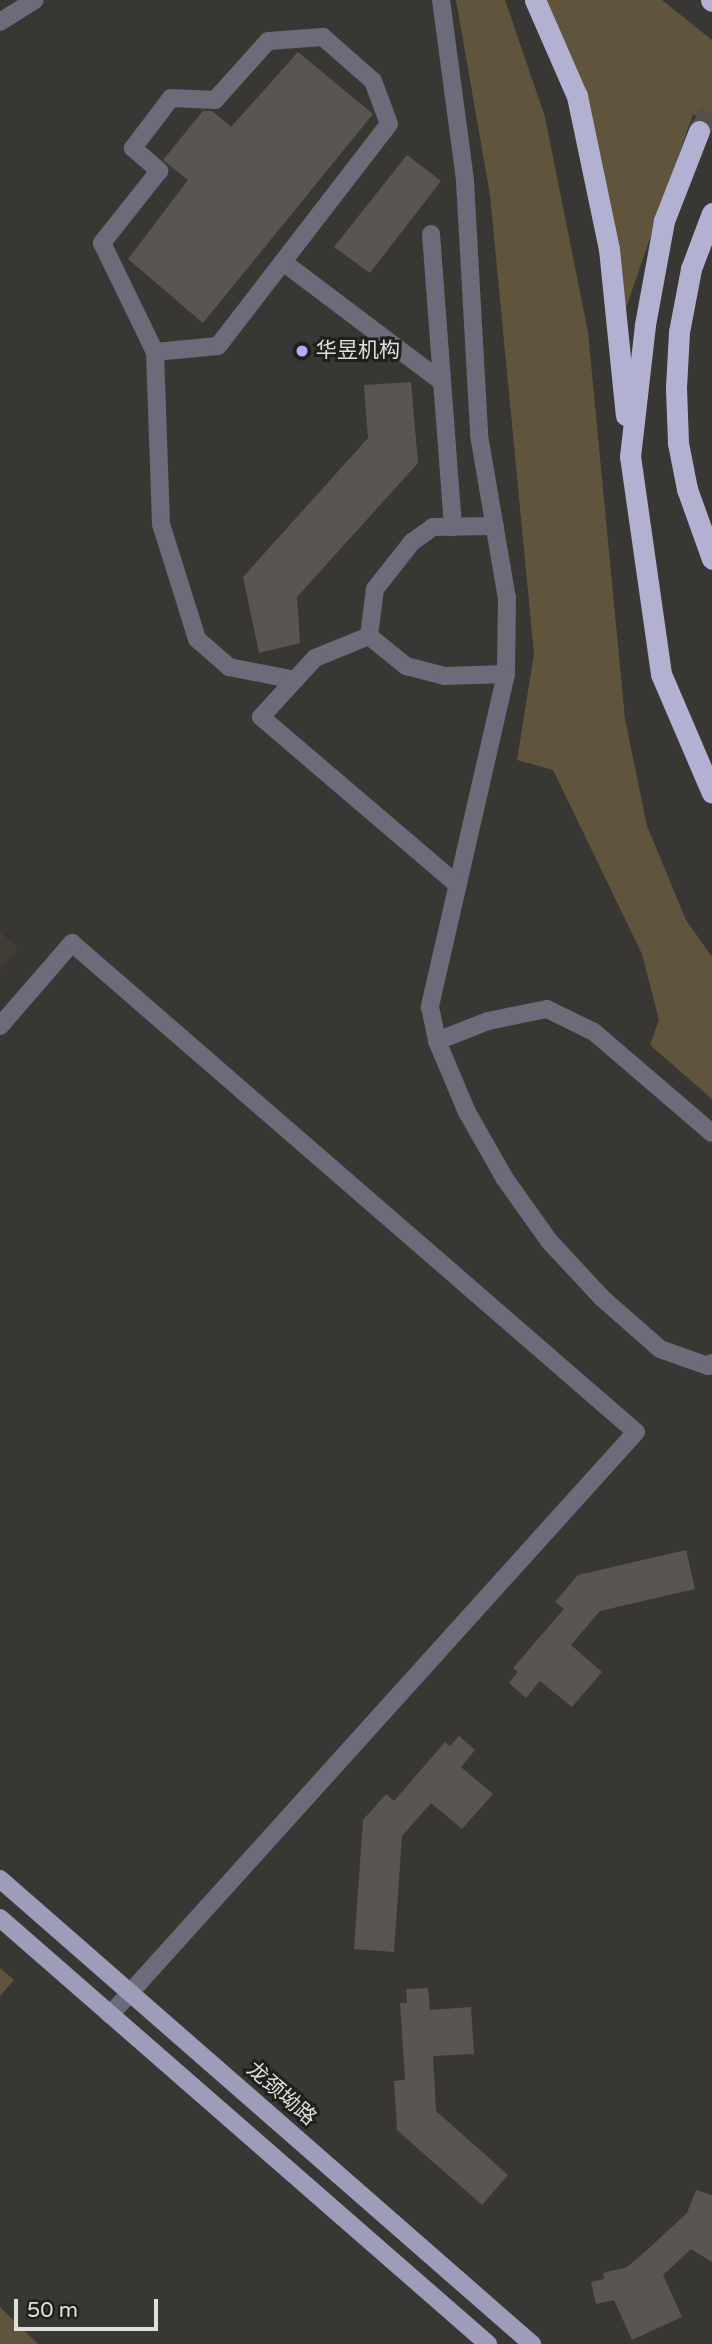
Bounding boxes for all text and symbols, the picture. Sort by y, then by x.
place label: 华昱机构 [316,338,400,364]
marker: 华昱机构 [294,343,310,359]
street label: 龙颈坳路 [241,2057,321,2131]
scale bar [18,2284,161,2328]
text: 50 m [27,2298,78,2323]

